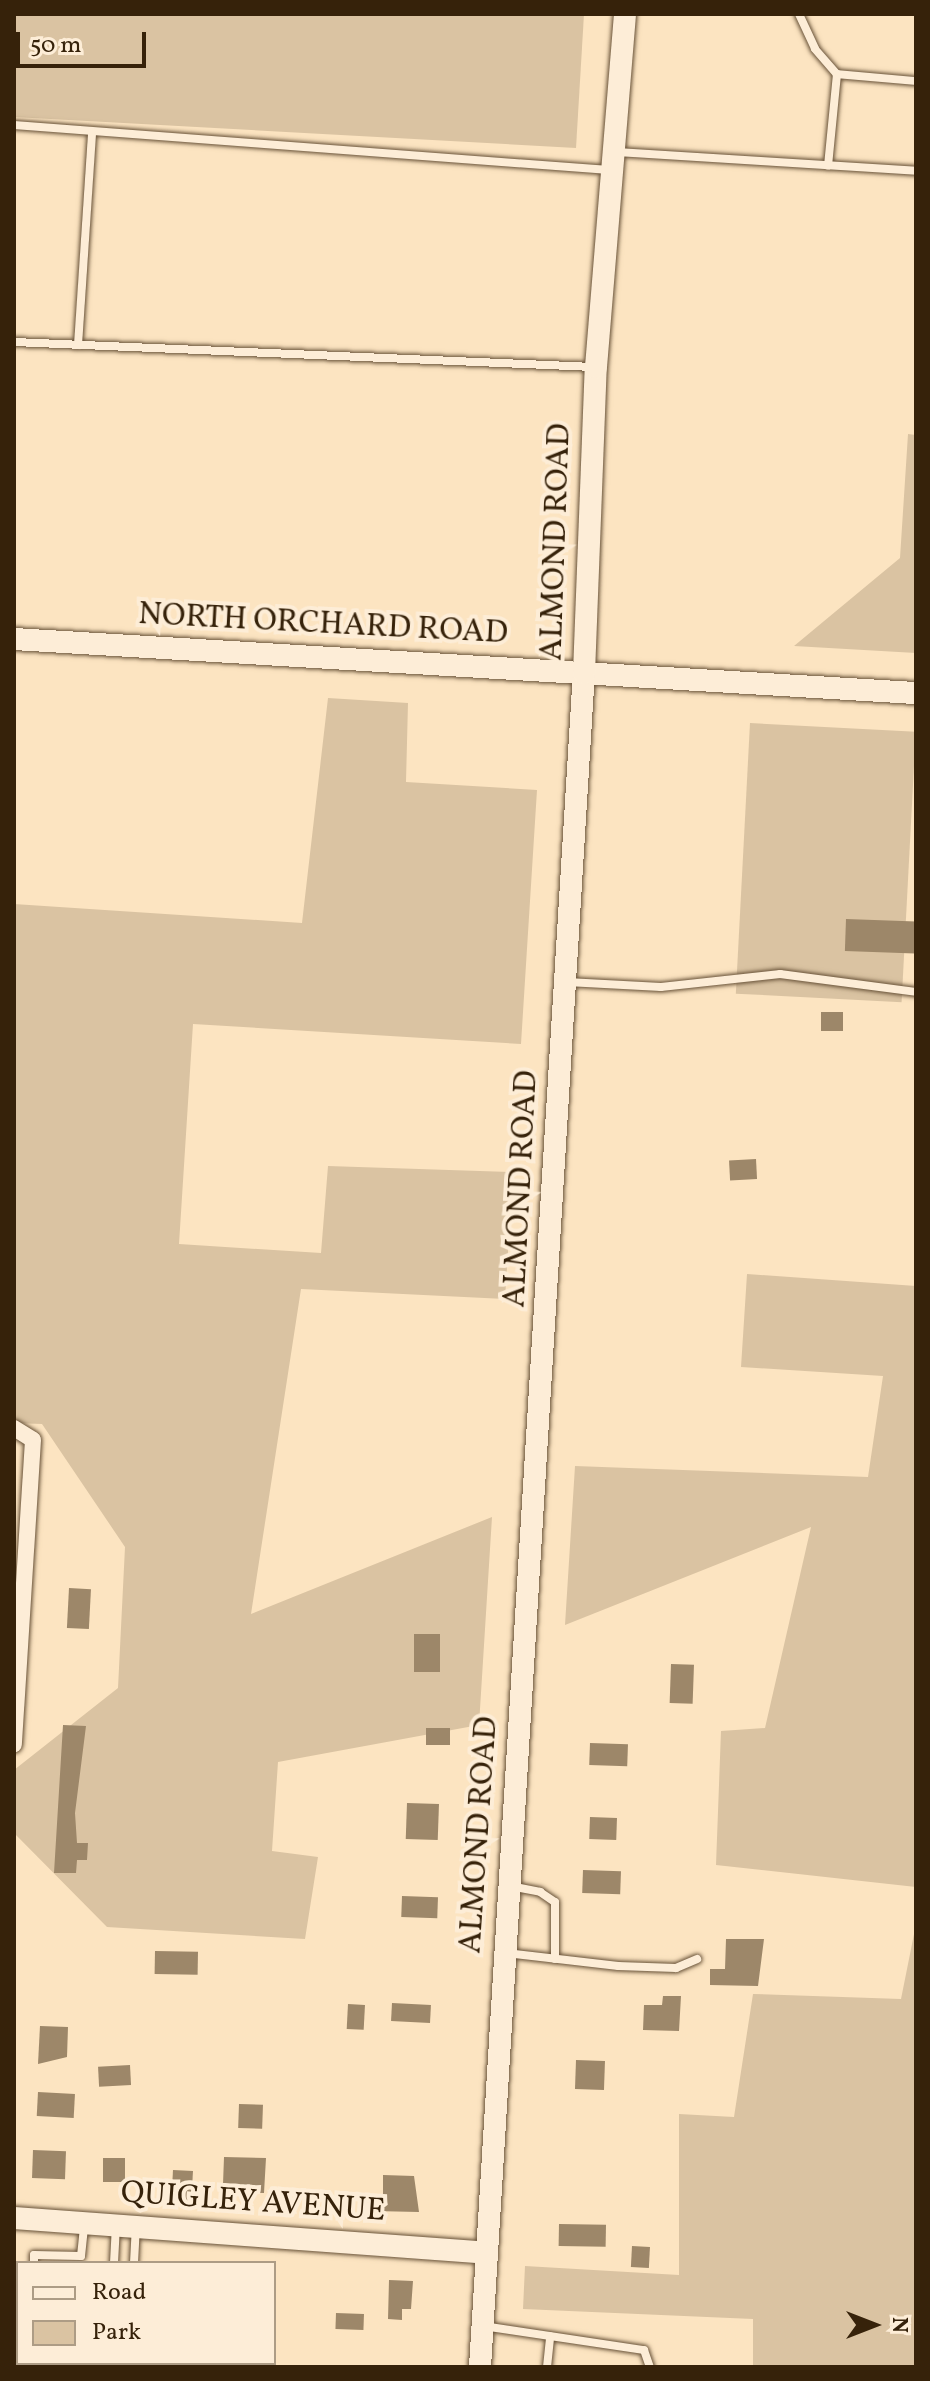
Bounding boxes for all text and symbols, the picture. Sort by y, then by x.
scale bar [20,16,150,66]
text: 50 m [30,29,82,63]
street label: ALMOND ROAD [534,423,580,661]
street label: NORTH ORCHARD ROAD [137,596,509,654]
street label: ALMOND ROAD [497,1069,547,1309]
street label: ALMOND ROAD [453,1715,507,1955]
street label: QUIGLEY AVENUE [119,2175,387,2231]
legend [16,2261,276,2365]
text: Road [92,2276,146,2310]
north arrow [834,2285,914,2365]
text: Park [92,2316,141,2350]
text: N [883,2317,914,2333]

